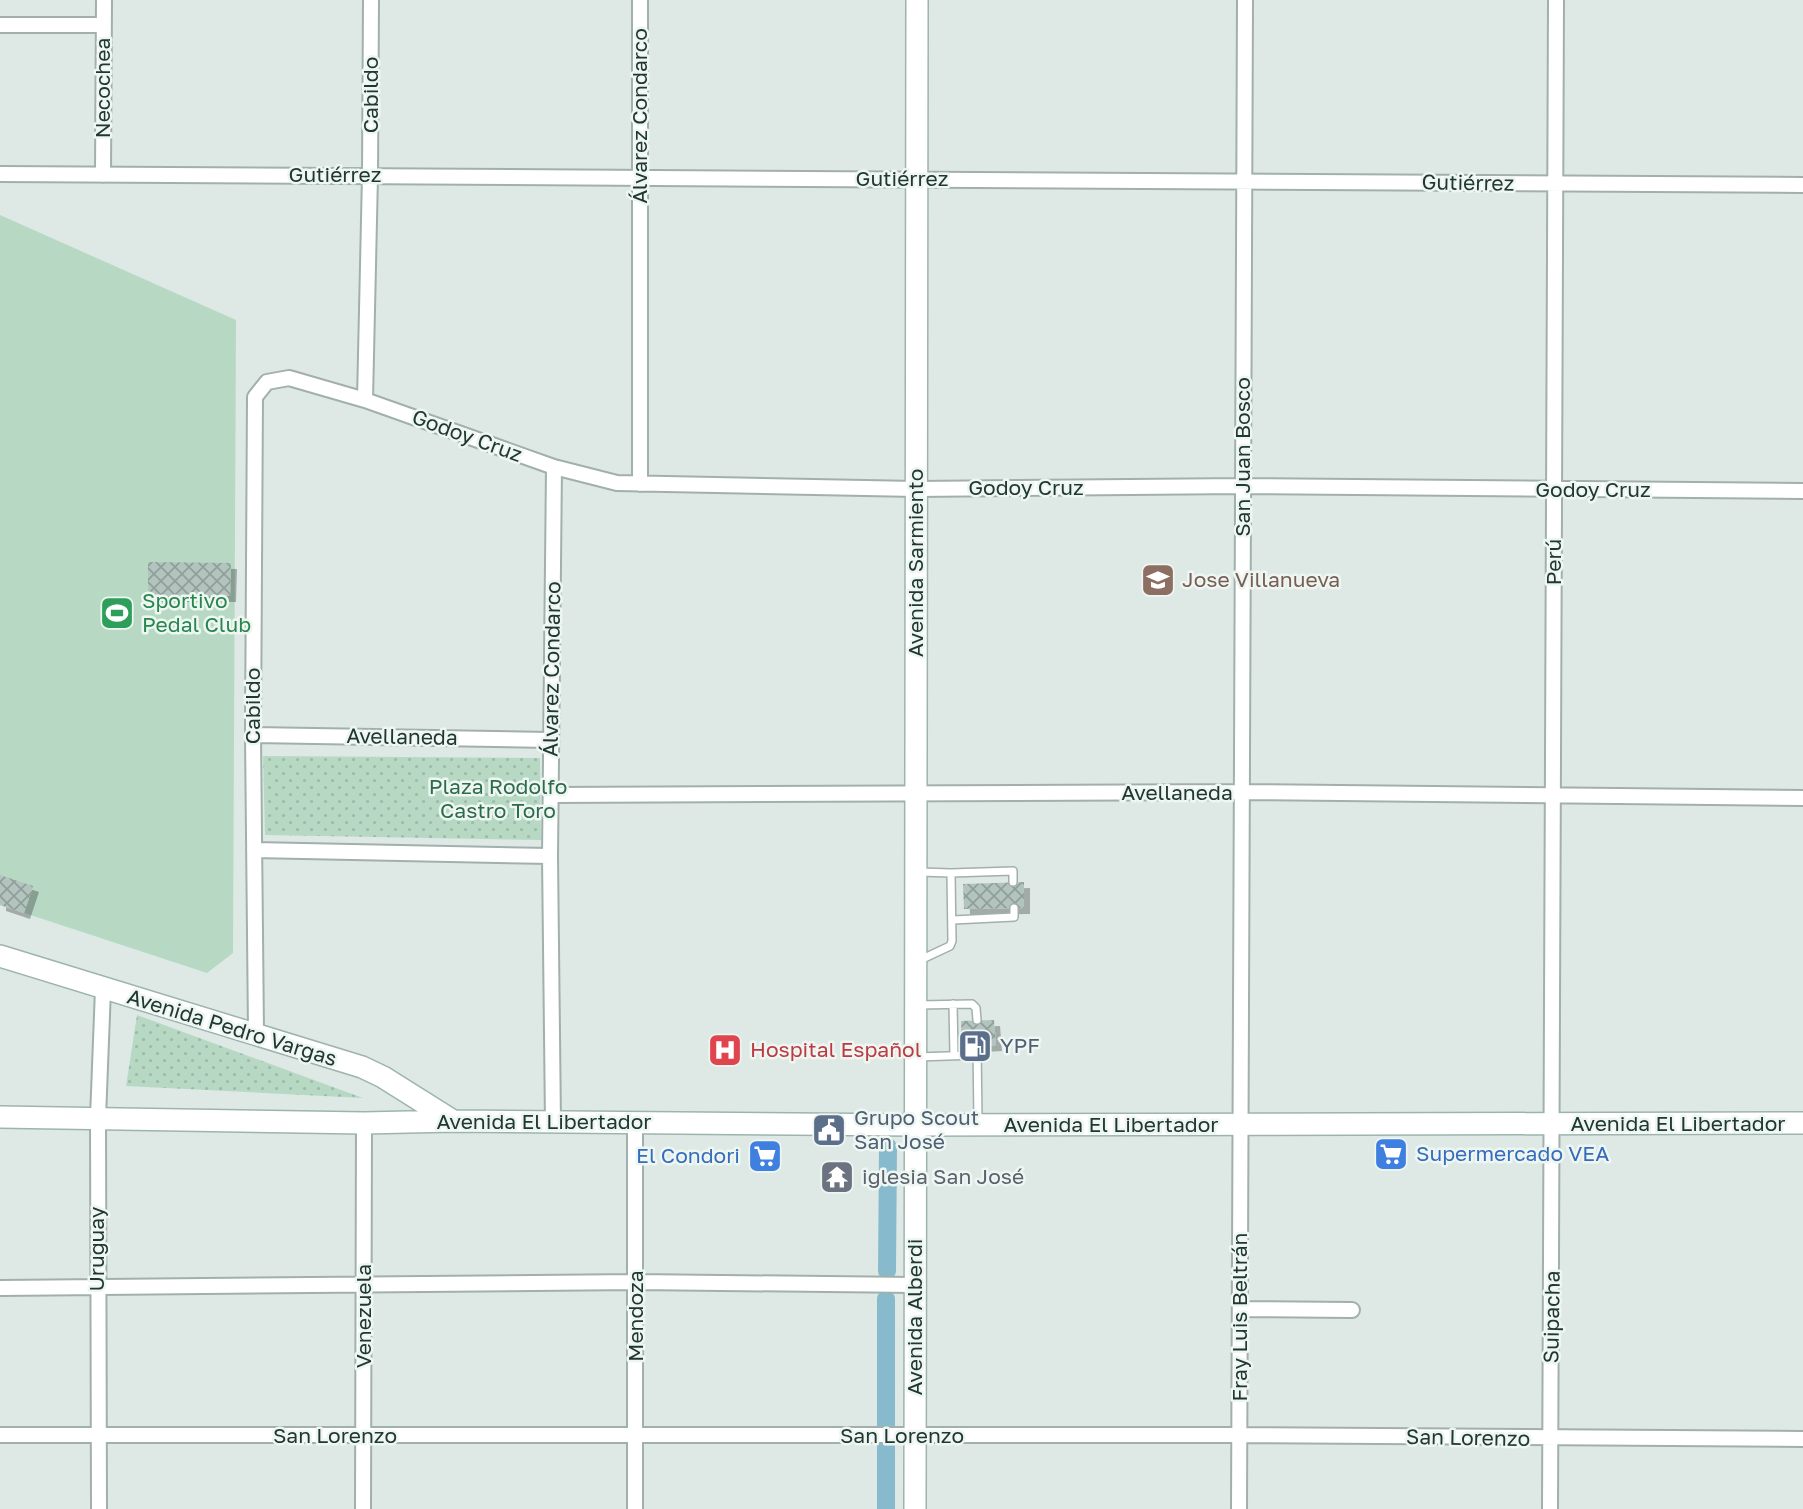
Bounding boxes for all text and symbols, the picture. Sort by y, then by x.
street label: Álvarez Condarco [626,28,652,204]
street label: Necochea [89,38,115,138]
street label: Cabildo [357,57,383,133]
street label: Gutiérrez [289,161,381,187]
street label: Gutiérrez [856,165,948,191]
street label: Gutiérrez [1421,168,1515,196]
street label: San Juan Bosco [1229,377,1255,537]
street label: Godoy Cruz [409,403,526,467]
street label: Avenida Sarmiento [902,469,928,657]
street label: Godoy Cruz [968,474,1084,500]
street label: Godoy Cruz [1535,476,1651,502]
street label: Perú [1540,539,1566,585]
school or university icon: Jose Villanueva [1139,561,1177,599]
place label: Jose Villanueva [1182,566,1340,592]
street label: Álvarez Condarco [536,581,566,757]
place label: Sportivo Pedal Club [142,587,251,637]
sports icon: Sportivo Pedal Club [98,594,136,632]
street label: Cabildo [239,668,265,744]
street label: Avellaneda [346,722,458,750]
park label: Plaza Rodolfo Castro Toro [429,773,567,823]
street label: Avellaneda [1121,779,1233,805]
street label: Avenida Pedro Vargas [124,983,340,1071]
fuel station icon: YPF [956,1027,994,1065]
hospital icon: Hospital Español [706,1031,744,1069]
place label: YPF [1000,1032,1040,1058]
place label: Hospital Español [750,1036,921,1062]
place label: Grupo Scout San José [854,1104,979,1154]
street label: Avenida El Libertador [437,1108,651,1134]
street label: Avenida El Libertador [1571,1110,1785,1136]
public building icon: Grupo Scout San José [810,1111,848,1149]
street label: Avenida El Libertador [1004,1111,1218,1137]
supermarket icon: Supermercado VEA [1372,1135,1410,1173]
supermarket icon: El Condori [746,1137,784,1175]
place label: Supermercado VEA [1416,1140,1609,1166]
place label: El Condori [636,1142,740,1168]
temple icon: iglesia San José [818,1158,856,1196]
place label: iglesia San José [862,1163,1024,1189]
street label: Uruguay [83,1206,109,1292]
street label: Fray Luis Beltrán [1226,1233,1252,1401]
street label: Avenida Alberdi [901,1239,927,1395]
street label: Venezuela [350,1264,376,1368]
street label: Mendoza [622,1270,648,1362]
street label: Suipacha [1537,1270,1565,1364]
street label: San Lorenzo [273,1422,397,1448]
street label: San Lorenzo [840,1422,964,1448]
street label: San Lorenzo [1406,1423,1530,1451]

